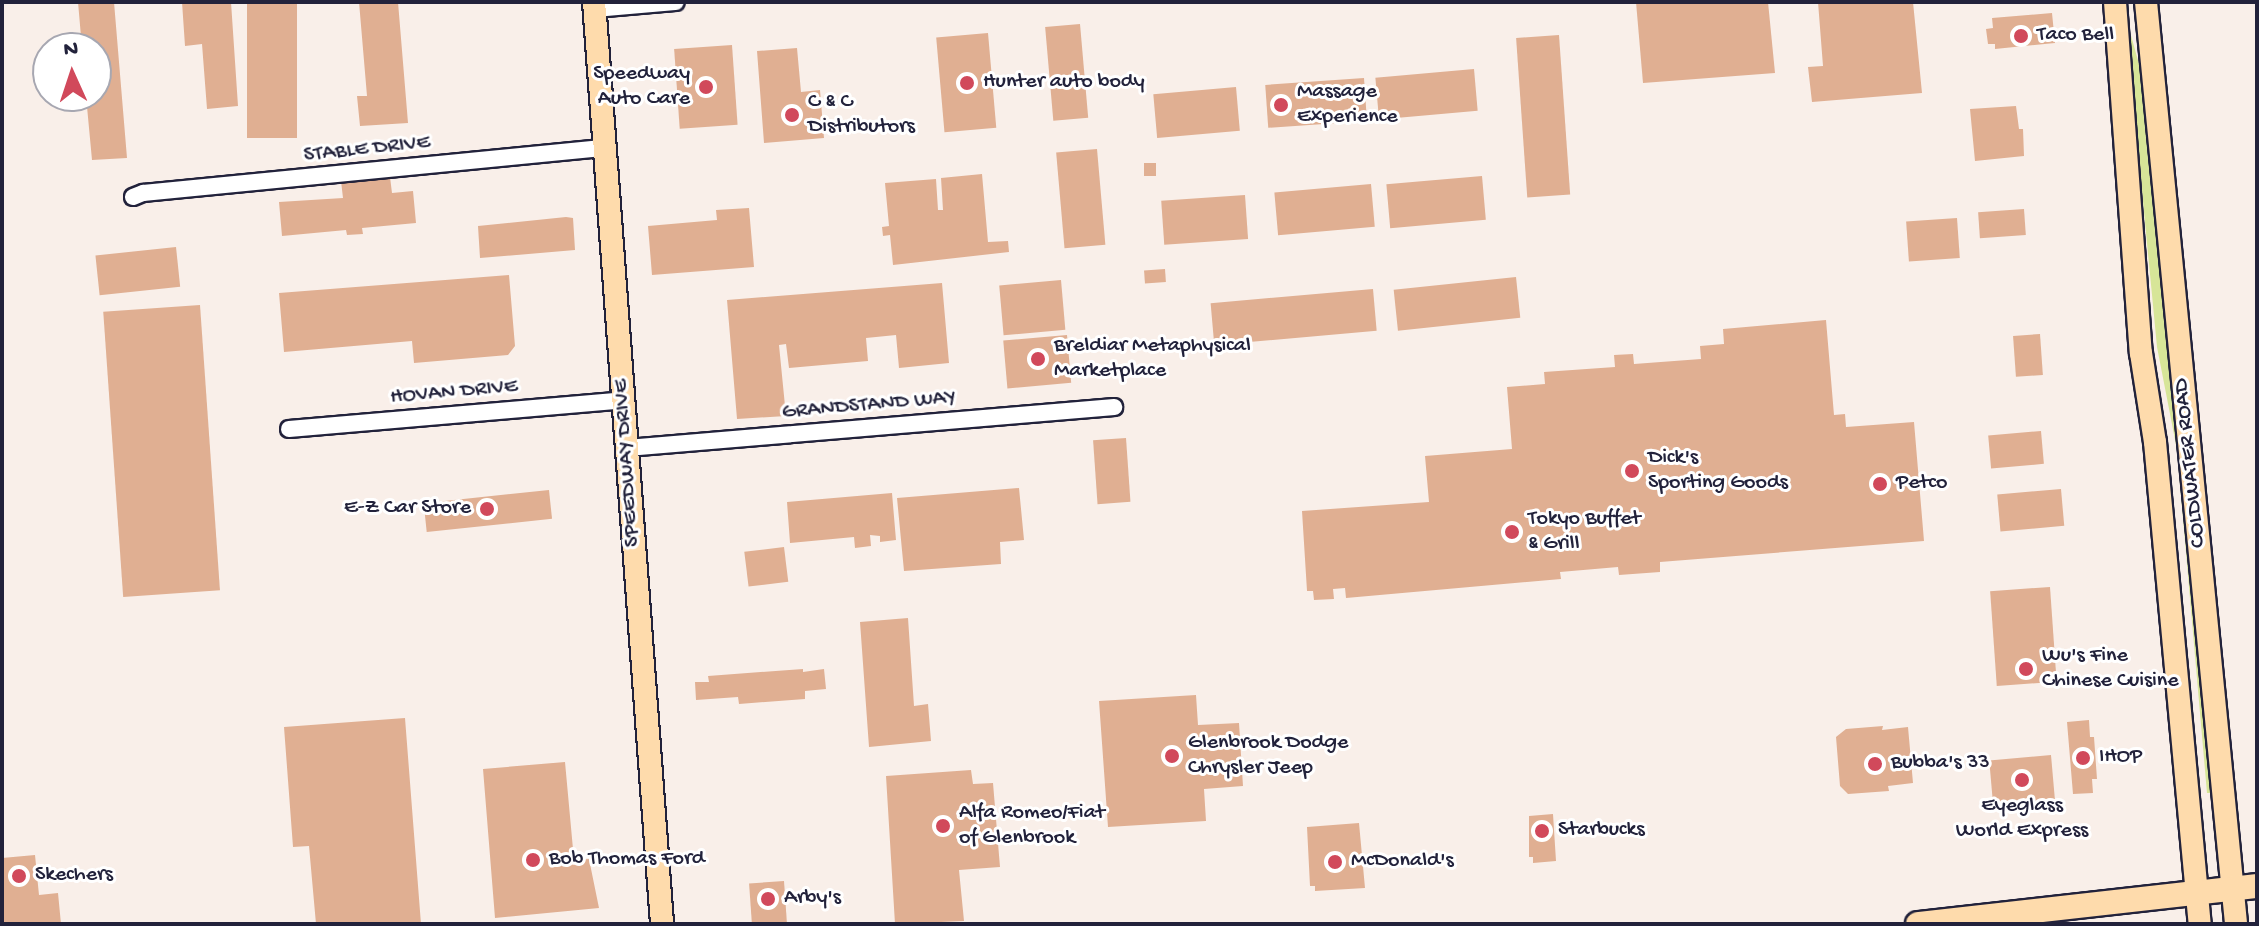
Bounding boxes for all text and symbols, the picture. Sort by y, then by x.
place label: Taco Bell [2037,23,2114,49]
marker: Taco Bell [2012,27,2030,45]
north arrow [32,32,112,112]
text: N [63,37,79,63]
place label: Speedway Auto Care [593,61,690,112]
place label: Hunter auto body [983,70,1145,96]
marker: Hunter auto body [958,74,976,92]
marker: Speedway Auto Care [697,78,715,96]
place label: Massage Experience [1297,79,1398,130]
place label: C & C Distributors [808,89,915,140]
marker: Massage Experience [1272,96,1290,114]
marker: C & C Distributors [783,106,801,124]
street label: STABLE DRIVE [302,130,432,170]
place label: Breldiar Metaphysical Marketplace [1054,333,1251,384]
marker: Breldiar Metaphysical Marketplace [1029,350,1047,368]
street label: HOVAN DRIVE [389,374,519,412]
street label: COLDWATER ROAD [2169,377,2213,549]
street label: SPEEDWAY DRIVE [609,378,647,548]
street label: GRANDSTAND WAY [781,385,957,427]
place label: Dick's Sporting Goods [1648,445,1788,496]
marker: Dick's Sporting Goods [1623,462,1641,480]
place label: Petco [1896,471,1947,497]
marker: Petco [1871,475,1889,493]
place label: E-Z Car Store [344,496,471,522]
marker: E-Z Car Store [478,500,496,518]
place label: Tokyo Buffet & Grill [1528,506,1641,558]
marker: Tokyo Buffet & Grill [1503,523,1521,541]
place label: Wu's Fine Chinese Cuisine [2042,643,2179,694]
marker: Wu's Fine Chinese Cuisine [2017,660,2035,678]
place label: Glenbrook Dodge Chrysler Jeep [1188,730,1348,782]
place label: IHOP [2099,745,2142,771]
marker: Glenbrook Dodge Chrysler Jeep [1163,747,1181,765]
marker: IHOP [2074,749,2092,767]
place label: Bubba's 33 [1891,751,1990,777]
marker: Bubba's 33 [1866,755,1884,773]
marker: Eyeglass World Express [2013,771,2031,789]
place label: Eyeglass World Express [1956,793,2088,844]
place label: Alfa Romeo/Fiat of Glenbrook [959,800,1105,852]
marker: Alfa Romeo/Fiat of Glenbrook [934,817,952,835]
place label: Starbucks [1558,818,1645,844]
marker: Starbucks [1533,822,1551,840]
place label: Bob Thomas Ford [549,847,705,873]
place label: McDonald's [1351,849,1454,875]
marker: Bob Thomas Ford [524,851,542,869]
marker: McDonald's [1326,853,1344,871]
place label: Skechers [35,863,113,889]
marker: Skechers [10,867,28,885]
place label: Arby's [784,886,841,912]
marker: Arby's [759,890,777,908]

